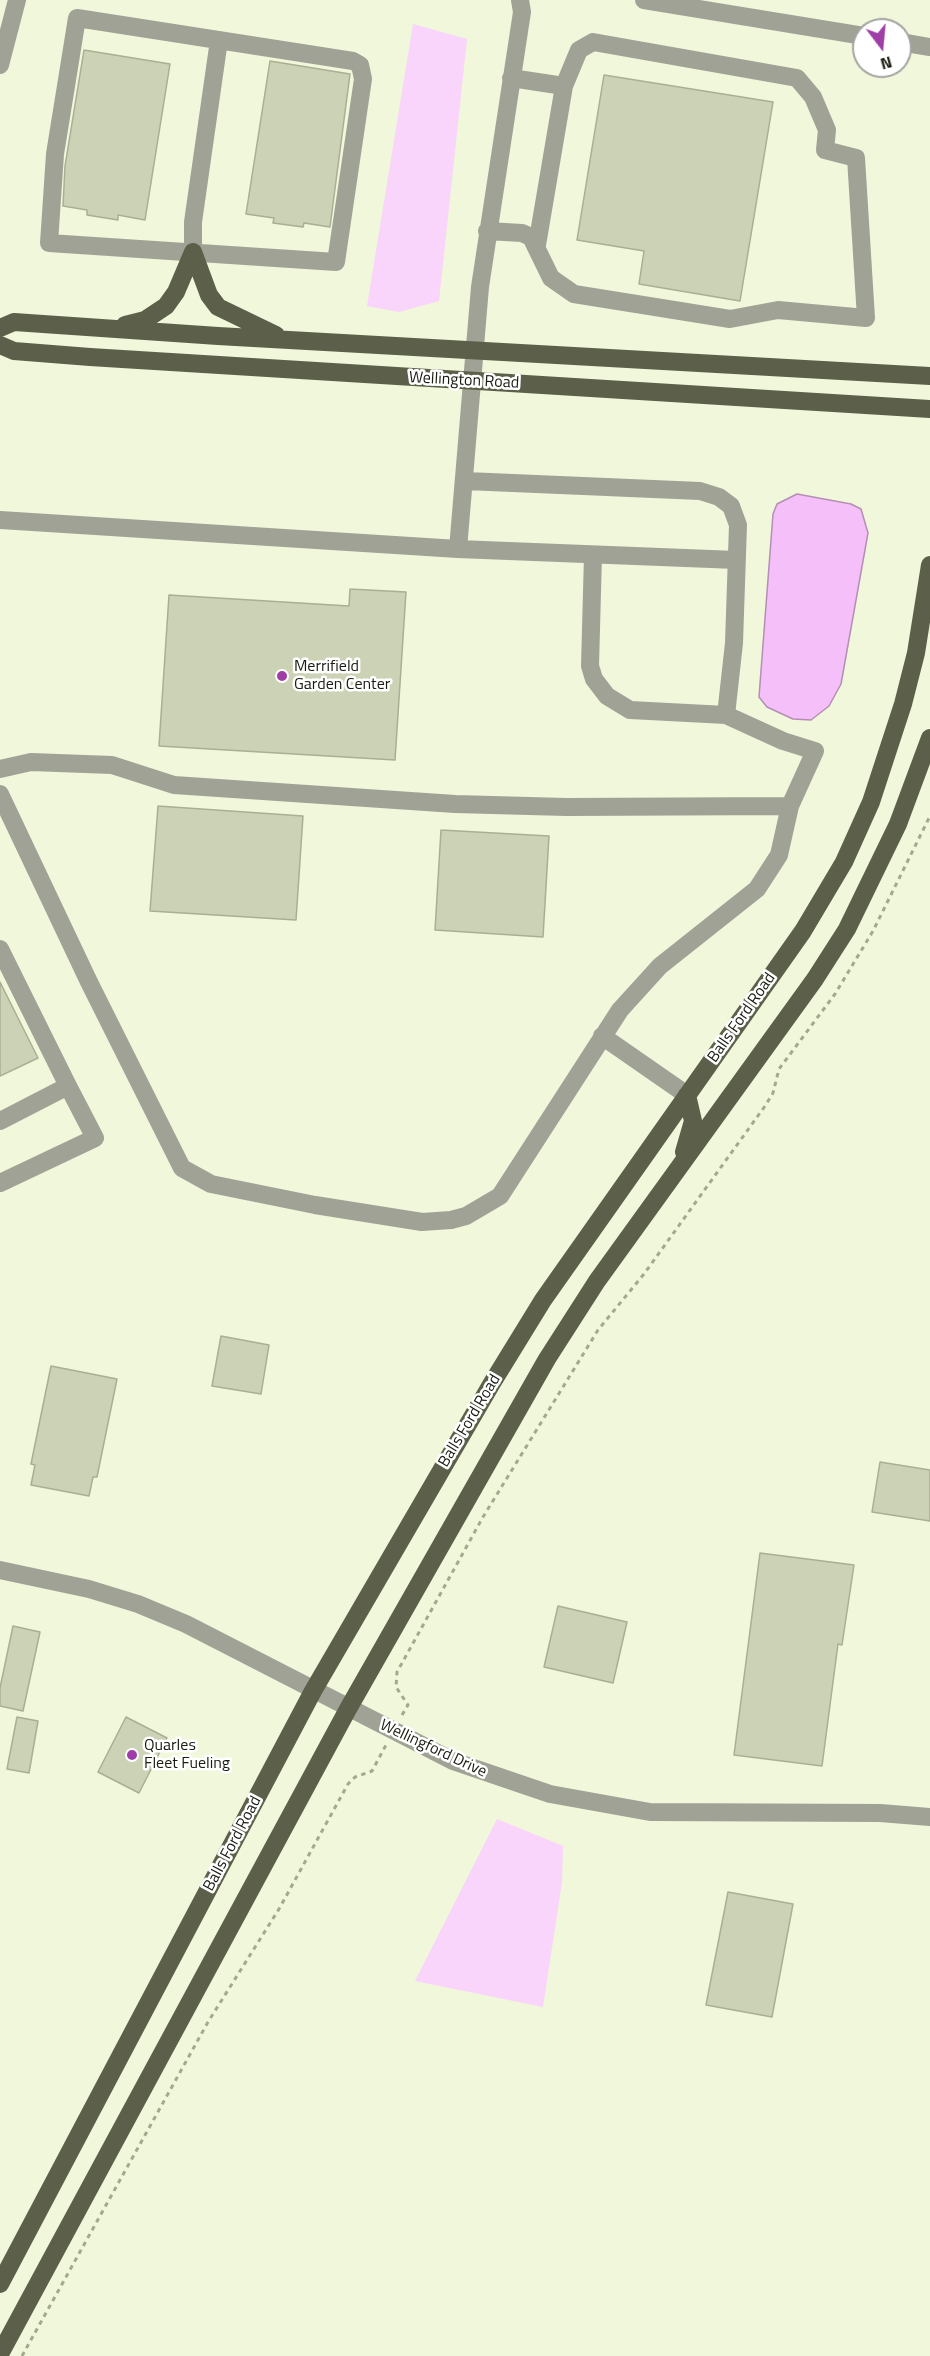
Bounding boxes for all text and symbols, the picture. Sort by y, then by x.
north arrow [852,18,912,78]
text: N [878,50,895,76]
street label: Wellington Road [408,369,520,393]
place label: Merrifield Garden Center [294,657,390,695]
marker: Merrifield Garden Center [275,669,289,683]
street label: Balls Ford Road [704,970,780,1066]
street label: Balls Ford Road [435,1371,505,1471]
street label: Wellingford Drive [377,1716,489,1782]
place label: Quarles Fleet Fueling [144,1736,230,1774]
marker: Quarles Fleet Fueling [125,1748,139,1762]
street label: Balls Ford Road [200,1793,266,1895]

